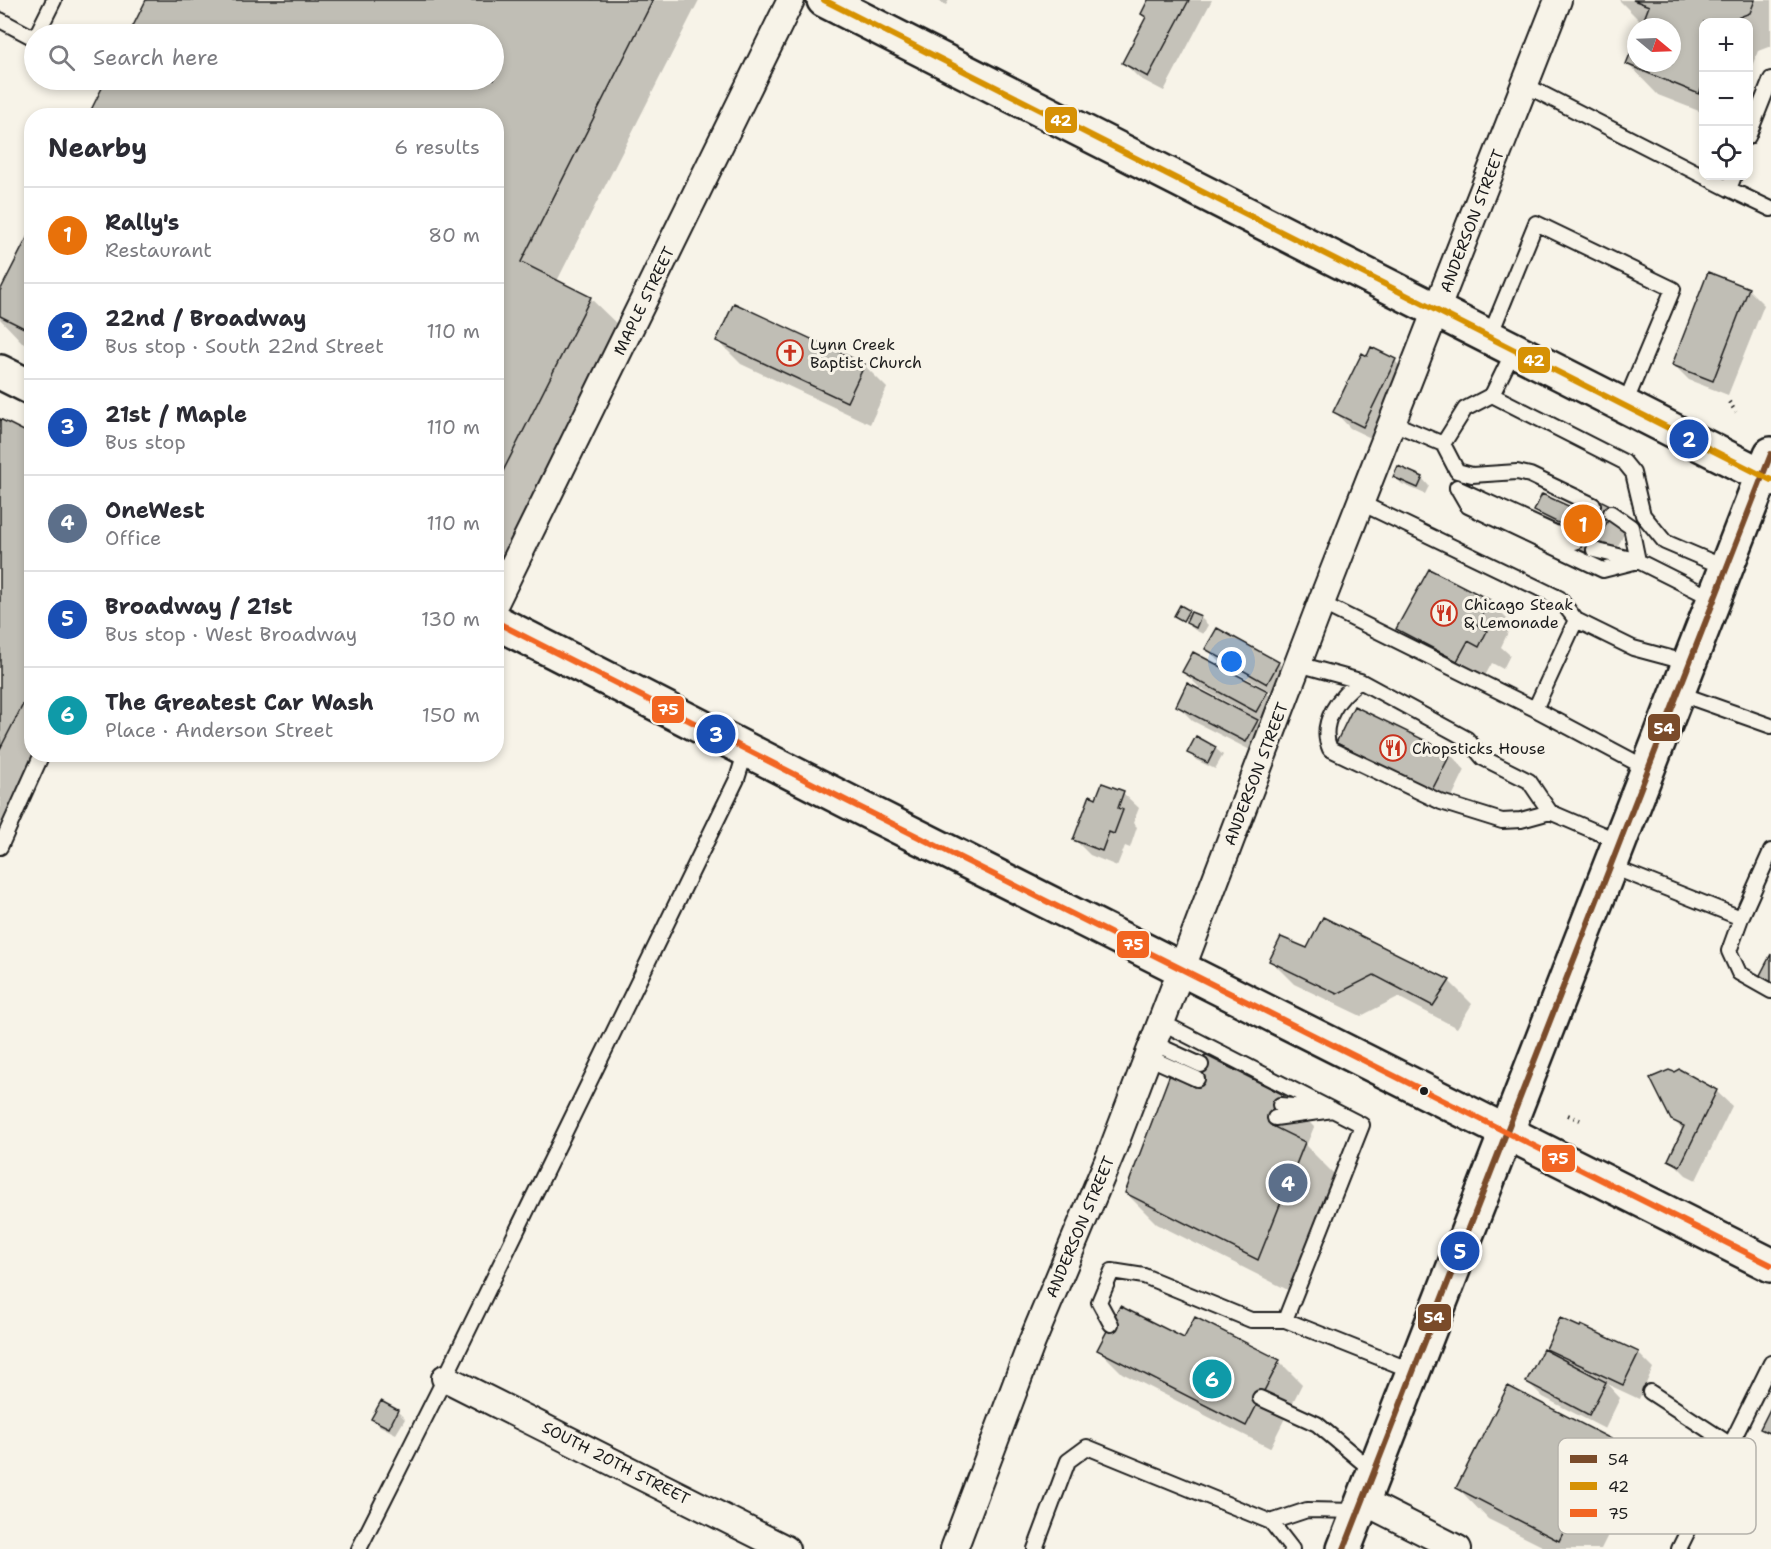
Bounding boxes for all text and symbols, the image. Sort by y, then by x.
north arrow [1627,18,1681,72]
map controls [1699,18,1753,180]
button: + [1699,18,1753,72]
search box [24,24,504,90]
icon: search [45,41,78,74]
text: Search here [93,43,219,72]
button: − [1699,72,1753,126]
line badge: 42 [1044,106,1078,134]
text: 42 [1050,110,1072,131]
button: locate [1699,126,1753,180]
text: Nearby [48,130,147,165]
text: 6 results [394,134,480,160]
street label: ANDERSON STREET [1435,146,1509,296]
text: Rally's [105,208,179,237]
text: 1 [63,222,72,248]
text: 80 m [428,222,480,248]
text: Restaurant [105,237,212,263]
street label: MAPLE STREET [609,243,679,359]
text: 22nd / Broadway [105,304,307,333]
text: 2 [61,318,75,344]
text: 110 m [426,318,480,344]
text: Bus stop · South 22nd Street [105,333,384,359]
place label: Lynn Creek Baptist Church [810,334,922,373]
church icon: Lynn Creek Baptist Church [775,338,805,368]
line badge: 42 [1517,346,1551,374]
text: 42 [1523,350,1545,371]
text: 21st / Maple [105,400,247,429]
text: 3 [61,414,75,440]
text: 110 m [426,414,480,440]
pin: 2 [1670,416,1708,462]
text: Bus stop [105,429,186,455]
text: OneWest [105,496,205,525]
pin: 1 [1564,502,1602,546]
text: 4 [61,510,75,536]
text: 110 m [426,510,480,536]
text: Office [105,525,161,551]
text: Broadway / 21st [105,592,293,621]
place label: Chicago Steak & Lemonade [1464,594,1573,633]
restaurant icon: Chicago Steak & Lemonade [1429,598,1459,628]
text: 5 [61,606,74,632]
text: 130 m [421,606,480,632]
text: Bus stop · West Broadway [105,621,357,647]
your location [1217,647,1246,676]
text: The Greatest Car Wash [105,688,374,717]
line badge: 75 [651,695,685,724]
text: 75 [658,699,678,720]
street label: ANDERSON STREET [1219,699,1293,849]
text: 6 [61,702,75,728]
text: 150 m [422,702,480,728]
pin: 3 [696,712,736,756]
line badge: 54 [1647,713,1681,742]
text: Place · Anderson Street [105,717,333,743]
text: 54 [1653,718,1675,739]
restaurant icon: Chopsticks House [1378,733,1408,763]
place label: Chopsticks House [1412,738,1546,759]
line badge: 75 [1116,930,1150,959]
text: 75 [1123,934,1143,955]
unlabelled marker [1418,1085,1430,1097]
line badge: 75 [1541,1144,1576,1173]
text: 75 [1548,1148,1568,1169]
street label: ANDERSON STREET [1041,1153,1119,1301]
pin: 4 [1268,1160,1308,1206]
pin: 5 [1440,1228,1480,1274]
line badge: 54 [1417,1303,1452,1332]
text: 54 [1423,1307,1445,1328]
pin: 6 [1192,1356,1232,1402]
street label: SOUTH 20TH STREET [538,1417,694,1510]
legend [1558,1438,1756,1534]
text: 54 [1608,1449,1629,1470]
text: 42 [1608,1476,1629,1497]
text: 75 [1608,1503,1628,1524]

